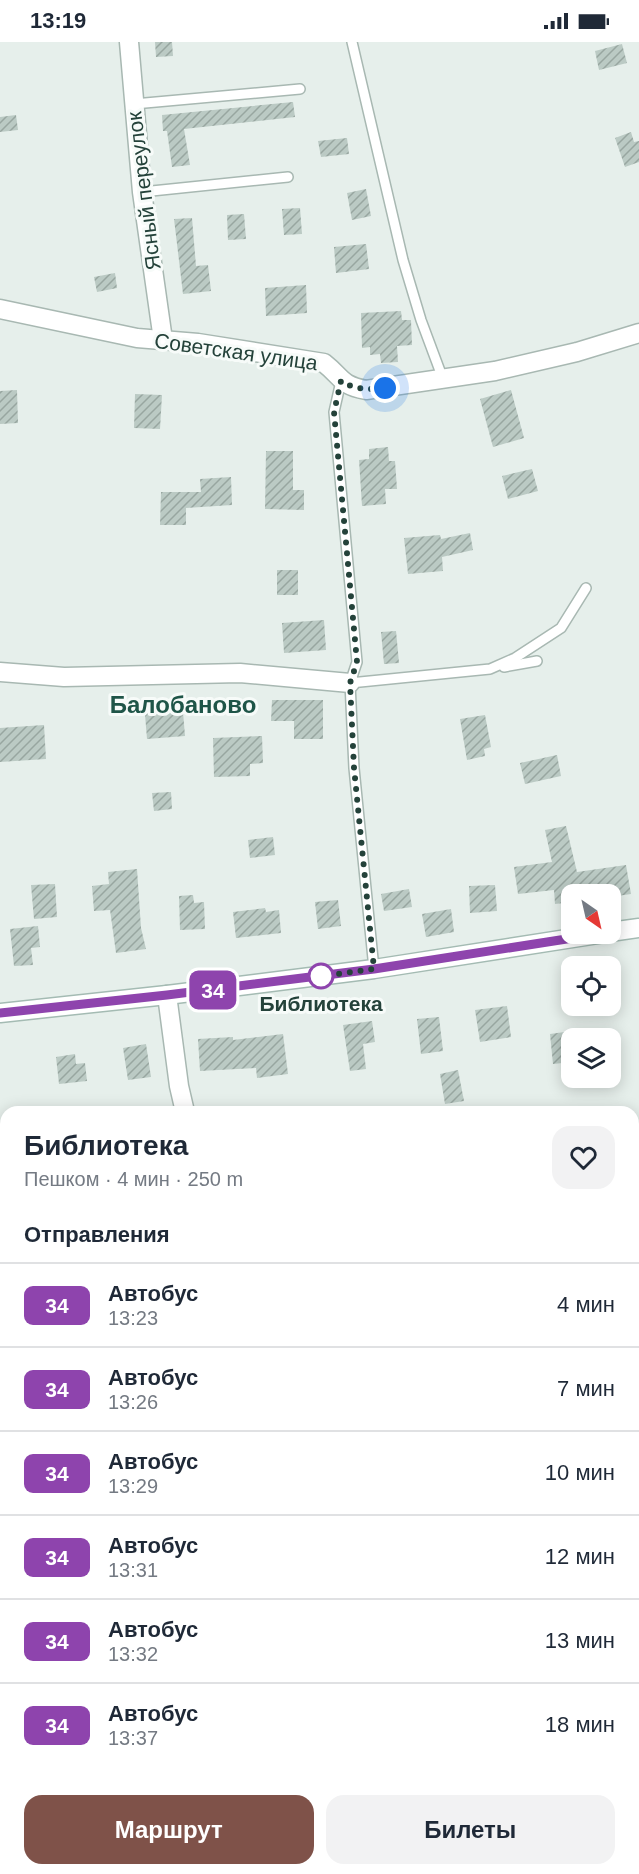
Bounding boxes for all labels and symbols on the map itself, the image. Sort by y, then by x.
street label: Ясный переулок [122,110,165,272]
street label: Советская улица [153,329,320,374]
your location [370,373,400,403]
district label: Балобаново [110,691,256,718]
north arrow [561,884,621,944]
marker: Библиотека [308,963,334,989]
line badge: 34 [186,970,240,1010]
place label: Библиотека [259,992,383,1015]

